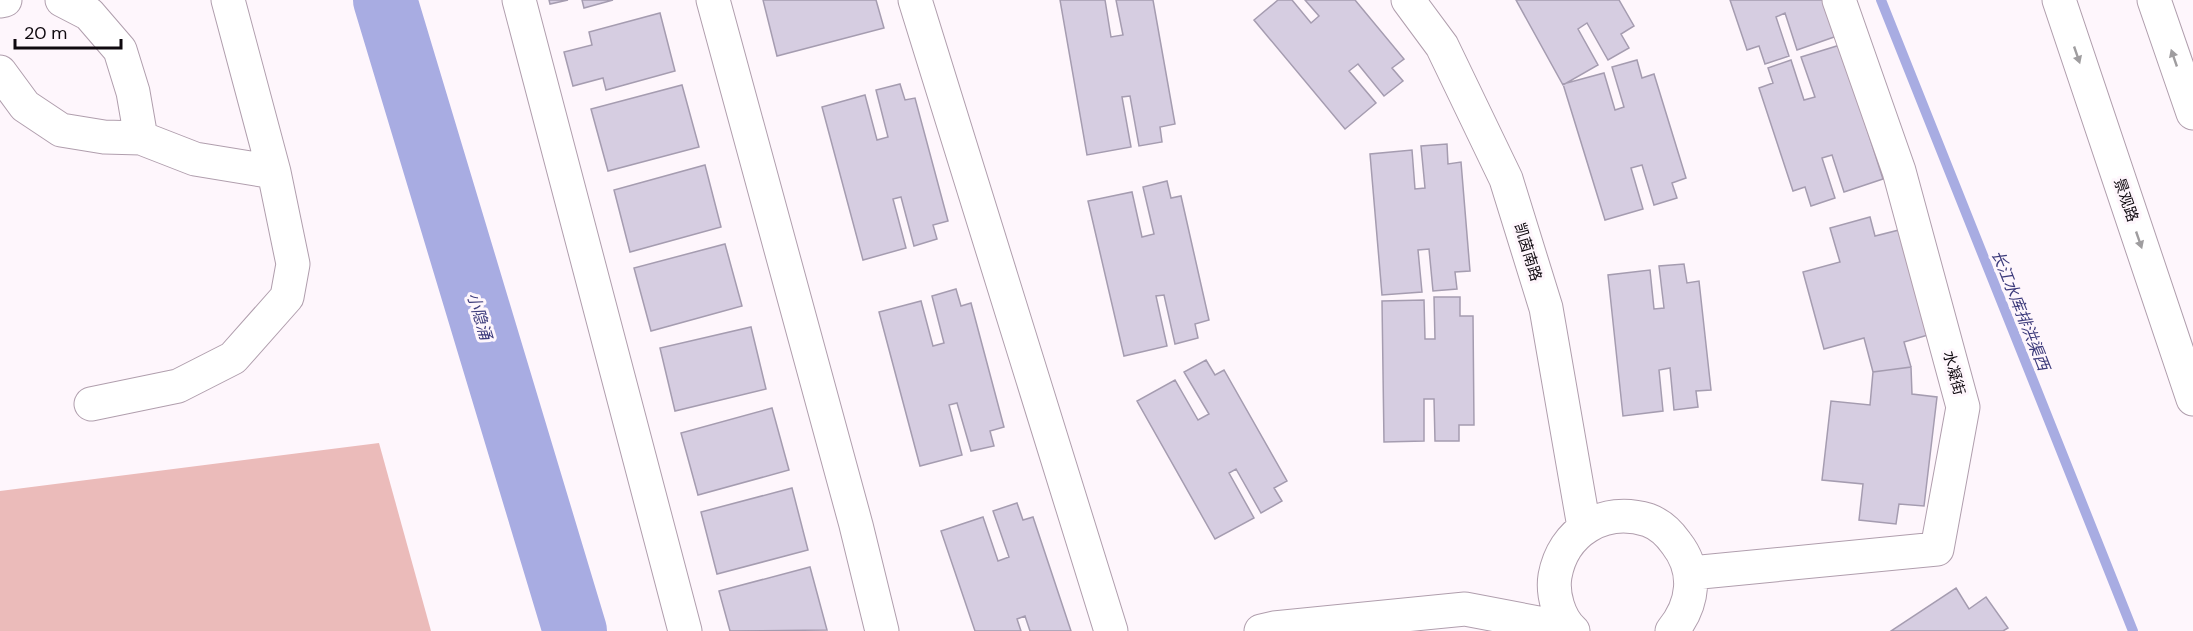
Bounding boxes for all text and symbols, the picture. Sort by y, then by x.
scale bar [15,12,122,50]
text: 20 m [24,21,67,45]
one-way arrow [2073,46,2083,64]
one-way arrow [2169,49,2179,67]
street label: 景观路 [2109,175,2143,225]
street label: 凯茵南路 [1510,220,1546,284]
one-way arrow [2135,231,2145,249]
water label: 长江水库排洪渠西 [1987,247,2055,376]
water label: 小隐涌 [462,290,497,344]
street label: 水凝街 [1939,349,1969,397]

